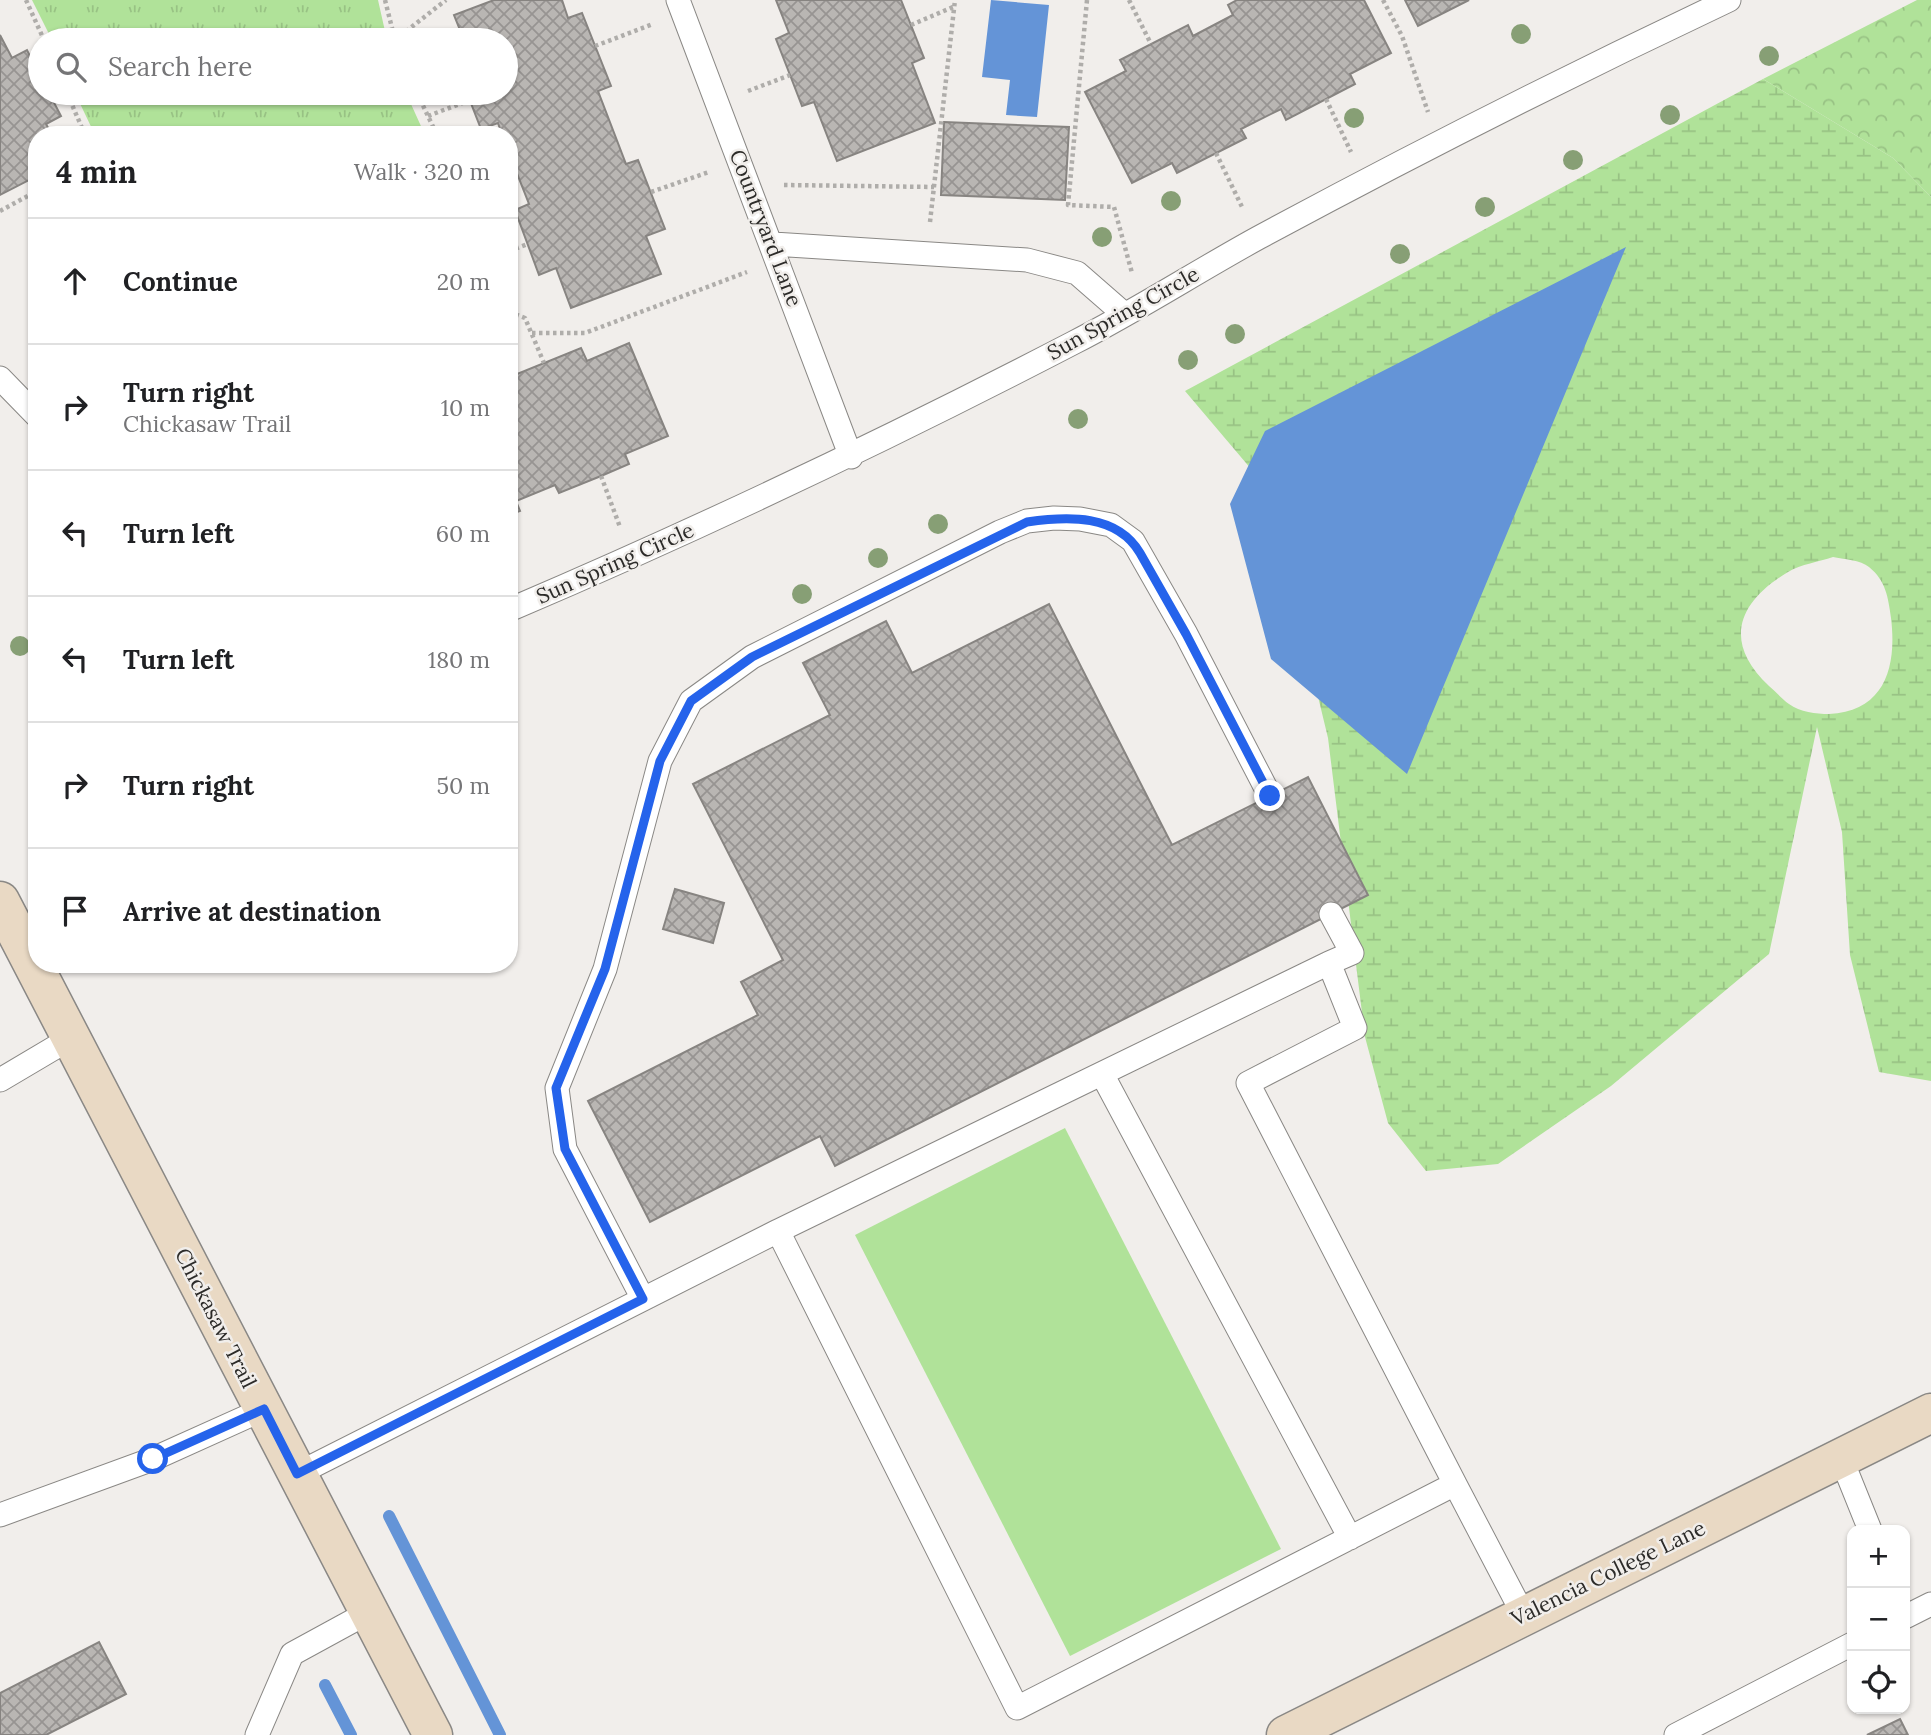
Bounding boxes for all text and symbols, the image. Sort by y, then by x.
search box [28,28,518,105]
icon: search [52,48,90,86]
text: Search here [108,50,252,83]
street label: Countryard Lane [724,146,808,310]
text: 4 min [56,153,137,191]
text: Walk · 320 m [354,157,490,186]
street label: Sun Spring Circle [1042,260,1204,366]
icon: ahead [56,262,94,300]
text: Continue [123,265,238,298]
text: 20 m [437,267,490,296]
text: Turn right [123,376,254,409]
icon: right [56,388,94,426]
text: 10 m [441,393,490,422]
text: Chickasaw Trail [123,409,291,438]
icon: left [56,514,94,552]
street label: Sun Spring Circle [532,516,698,610]
text: Turn left [123,517,234,550]
text: 60 m [436,519,490,548]
icon: left [56,640,94,678]
text: Turn left [123,643,234,676]
text: 180 m [428,645,490,674]
icon: right [56,766,94,804]
text: Turn right [123,769,254,802]
text: 50 m [437,771,490,800]
route end [1254,780,1285,811]
icon: arrive [56,892,94,930]
text: Arrive at destination [123,895,381,928]
street label: Chickasaw Trail [169,1243,263,1393]
route start [137,1443,168,1474]
street label: Valencia College Lane [1505,1514,1710,1632]
map controls [1847,1525,1910,1714]
button: + [1847,1525,1910,1588]
button: − [1847,1588,1910,1651]
button: locate [1847,1651,1910,1714]

